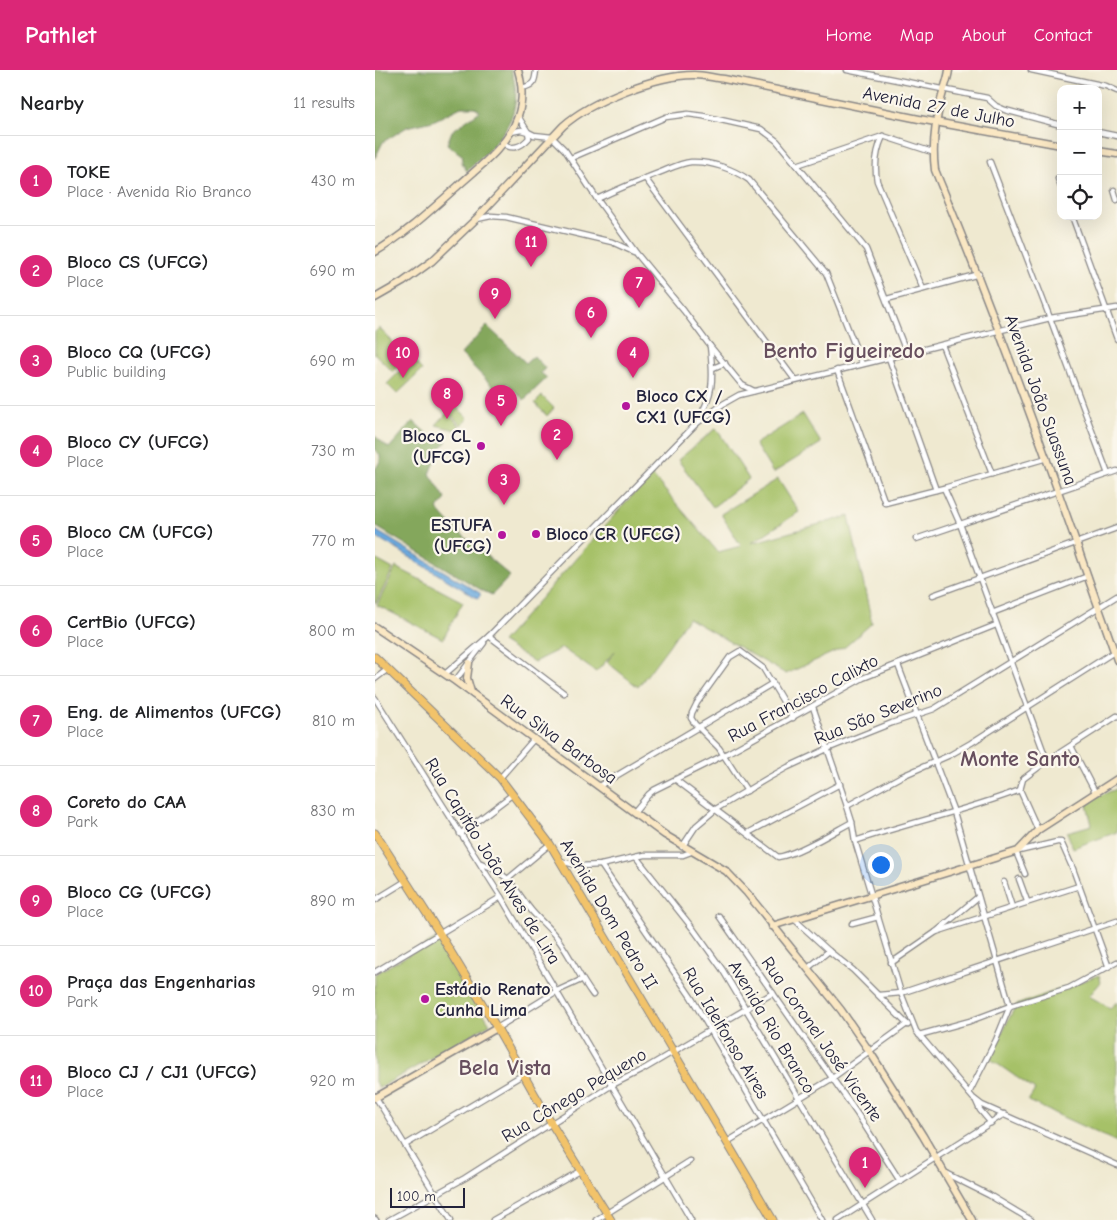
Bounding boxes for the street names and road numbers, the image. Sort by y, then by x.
street label: Avenida 27 de Julho [861,82,1017,133]
street label: Avenida João Suassuna [1000,312,1081,488]
street label: Rua Francisco Calixto [725,650,882,747]
street label: Rua São Severino [811,679,945,750]
street label: Rua Silva Barbosa [496,690,621,789]
street label: Rua Capitão João Alves de Lira [420,754,565,968]
street label: Avenida Dom Pedro II [555,835,662,993]
street label: Rua Coronel José Vicente [757,953,886,1126]
street label: Avenida Rio Branco [724,957,820,1098]
street label: Rua Idelfonso Aires [678,964,773,1103]
street label: Rua Cônego Pequeno [498,1044,650,1147]

